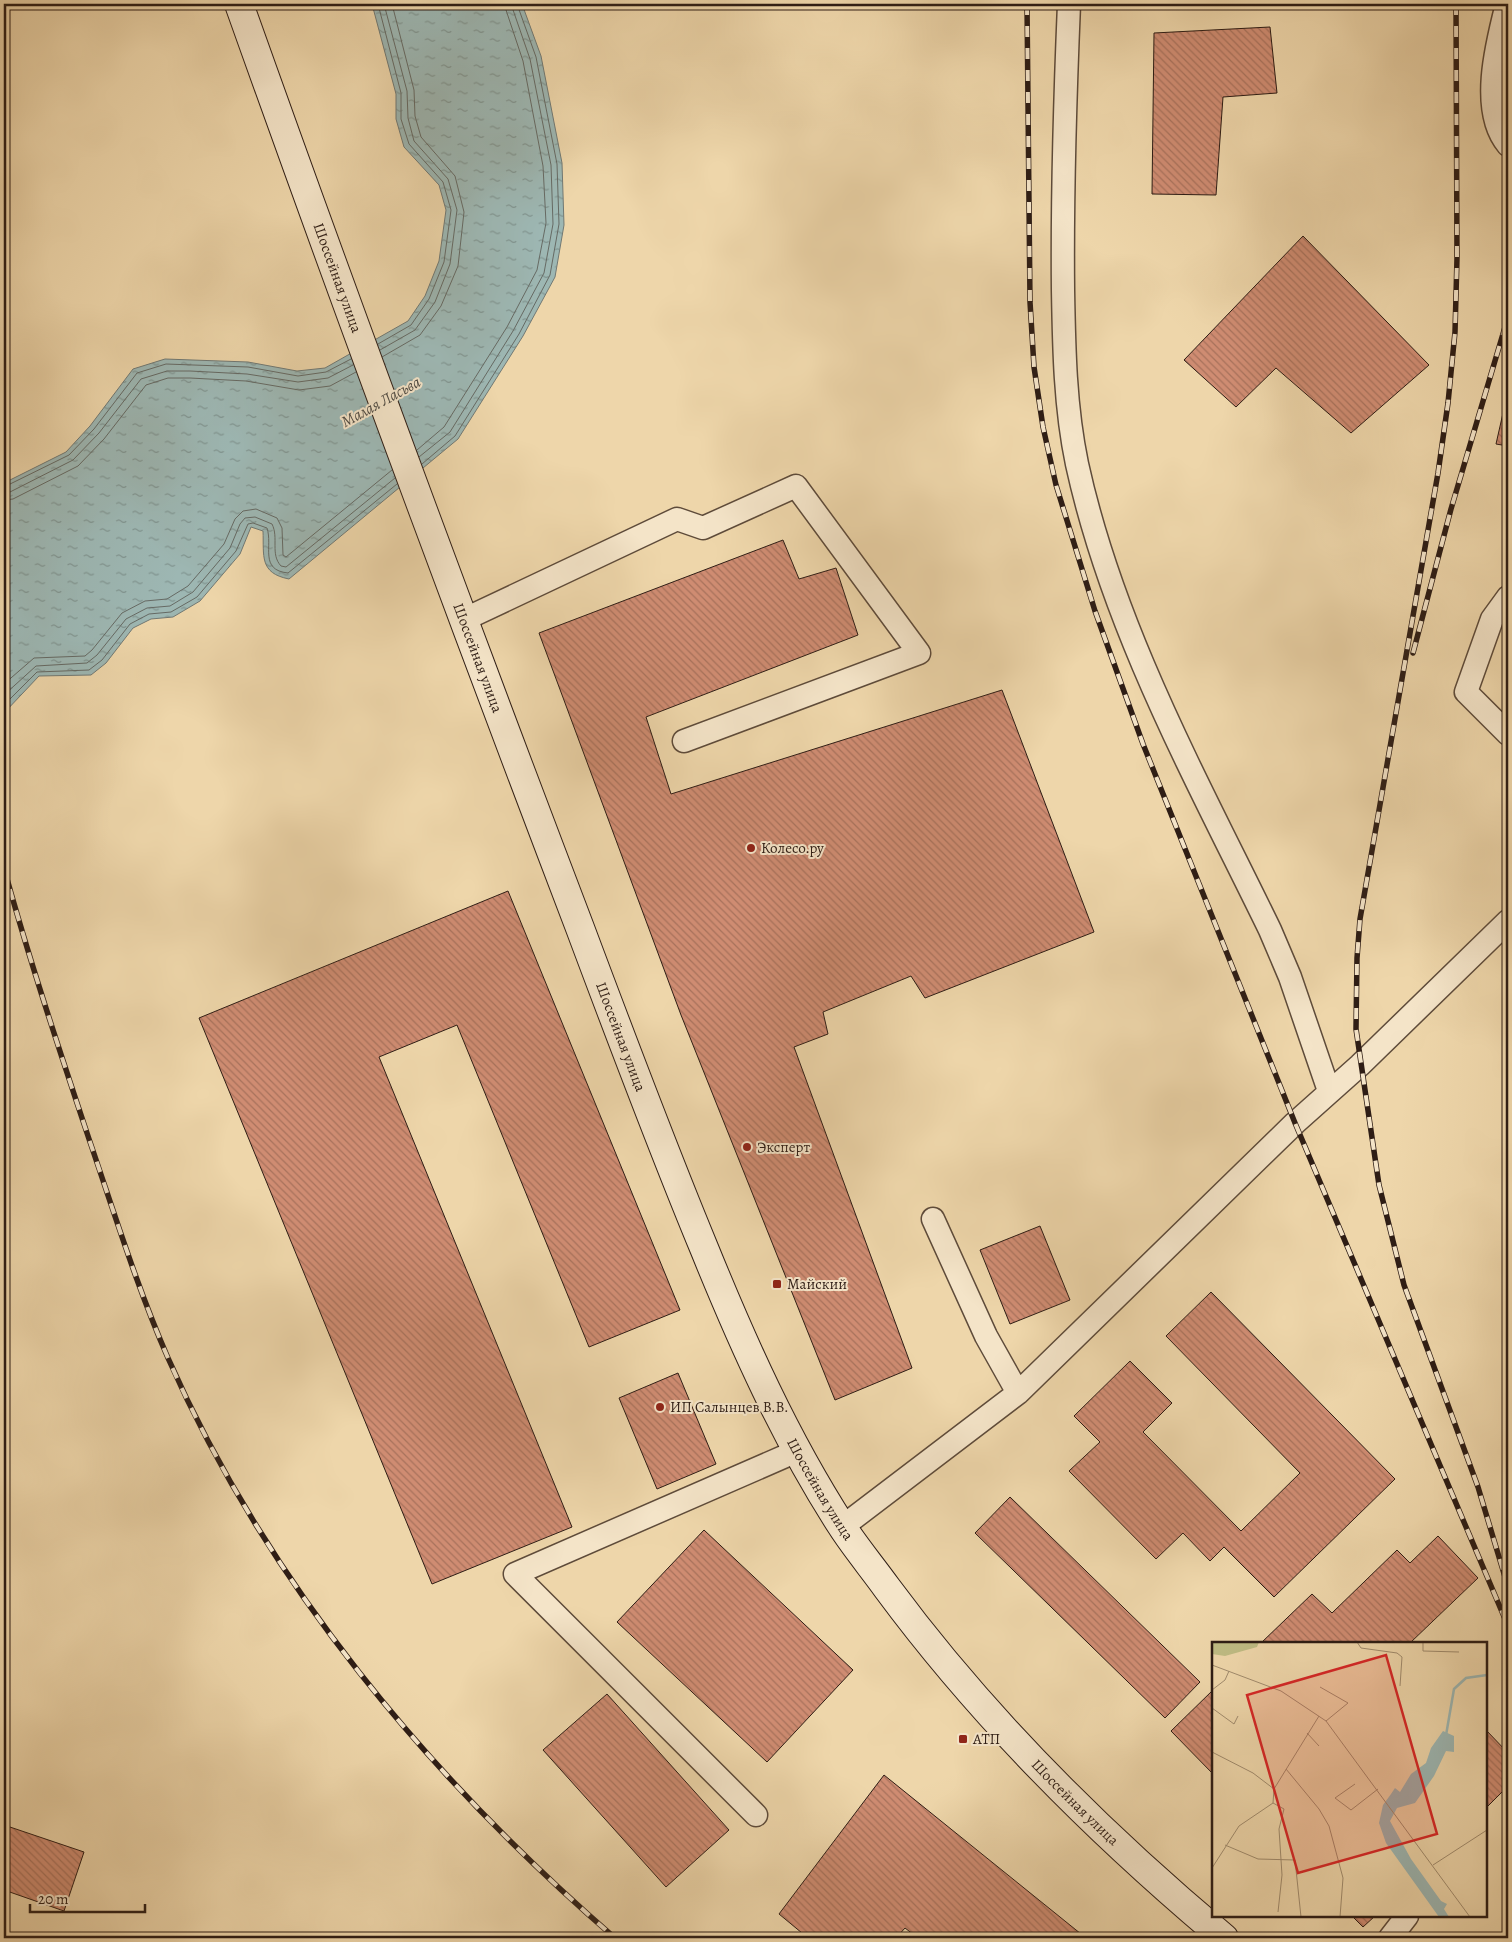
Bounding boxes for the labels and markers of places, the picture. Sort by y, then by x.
place label: Колесо.ру [761,838,824,858]
marker: Колесо.ру [745,842,757,854]
place label: Эксперт [757,1137,810,1157]
marker: Эксперт [741,1141,753,1153]
place label: Майский [787,1274,847,1294]
marker: Майский [771,1278,783,1290]
place label: ИП Салынцев В.В. [670,1397,789,1417]
marker: ИП Салынцев В.В. [654,1401,666,1413]
place label: АТП [972,1729,1000,1749]
marker: АТП [957,1733,969,1745]

